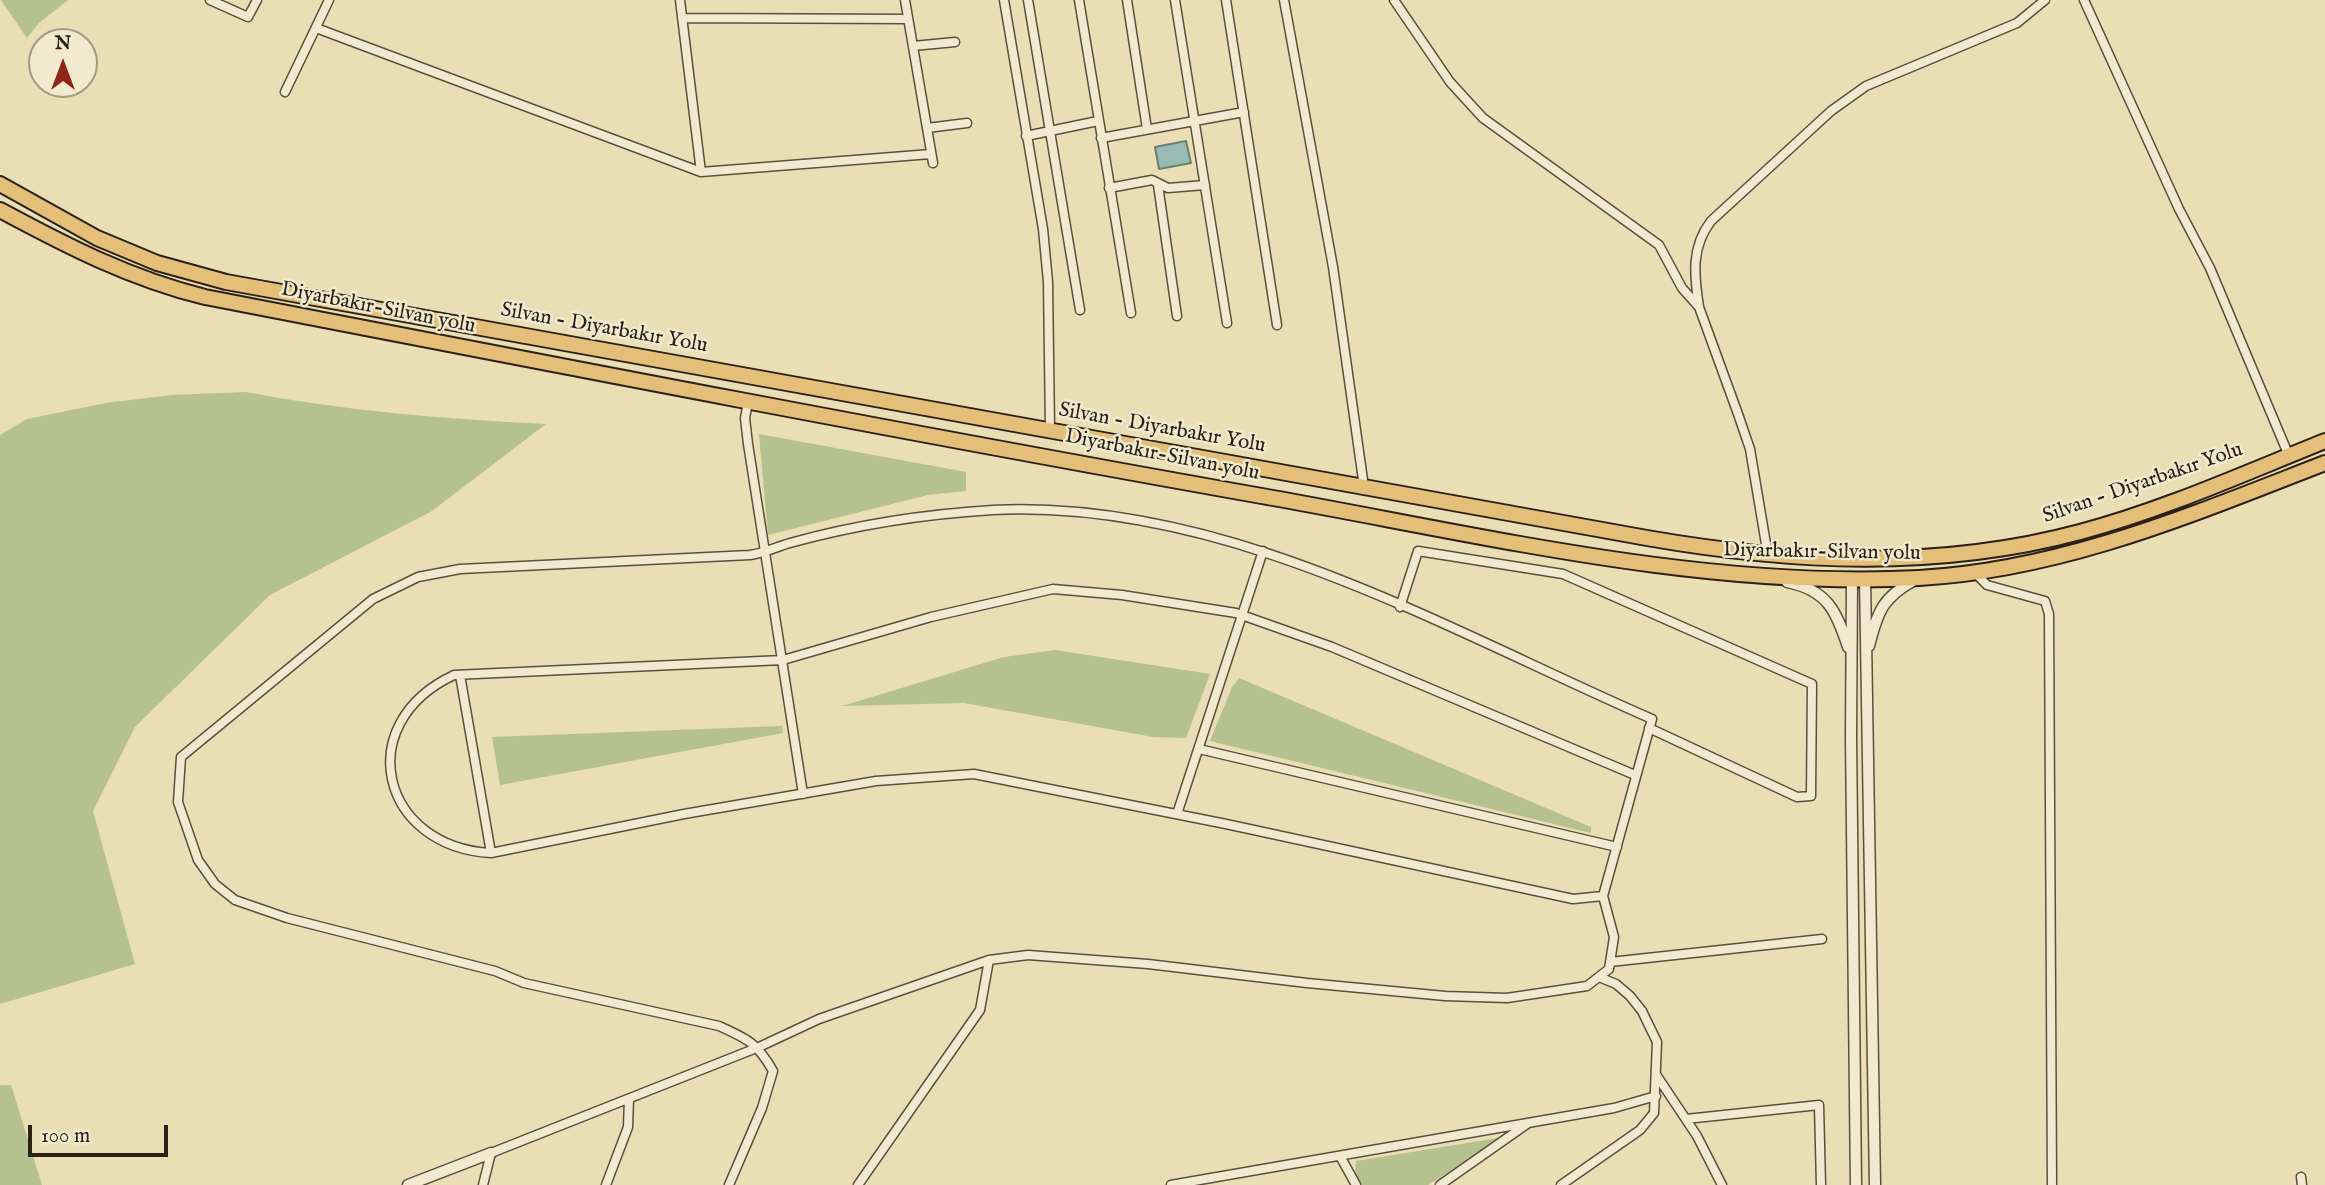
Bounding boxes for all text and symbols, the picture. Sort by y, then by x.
north arrow [28,28,98,98]
text: N [55,32,71,56]
street label: Diyarbakır-Silvan yolu [279,278,477,340]
street label: Silvan - Diyarbakır Yolu [498,298,710,360]
street label: Silvan - Diyarbakır Yolu [1056,398,1268,460]
street label: Diyarbakır-Silvan yolu [1063,425,1261,487]
street label: Silvan - Diyarbakır Yolu [2040,438,2246,530]
street label: Diyarbakır-Silvan yolu [1723,539,1921,567]
scale bar [32,1112,172,1156]
text: 100 m [41,1123,90,1150]

